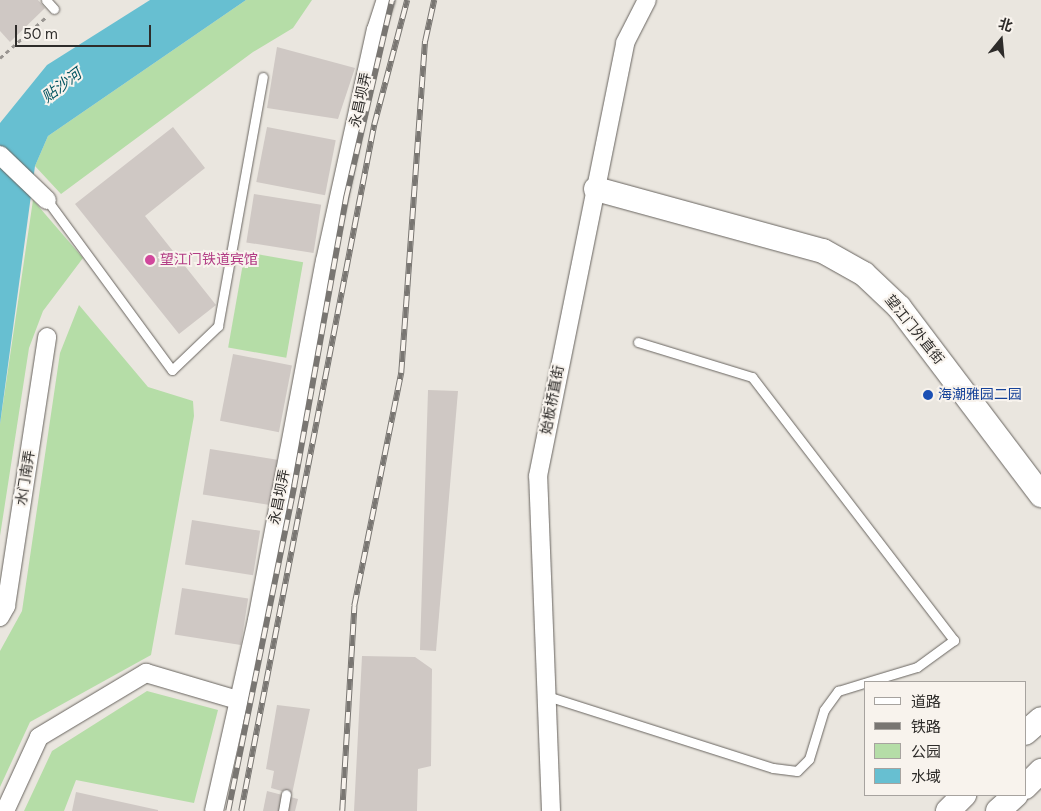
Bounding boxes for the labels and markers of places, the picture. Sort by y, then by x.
place label: 望江门铁道宾馆 [160,252,258,268]
marker: 望江门铁道宾馆 [144,254,156,266]
place label: 海潮雅园二园 [938,387,1022,403]
marker: 海潮雅园二园 [922,389,934,401]

